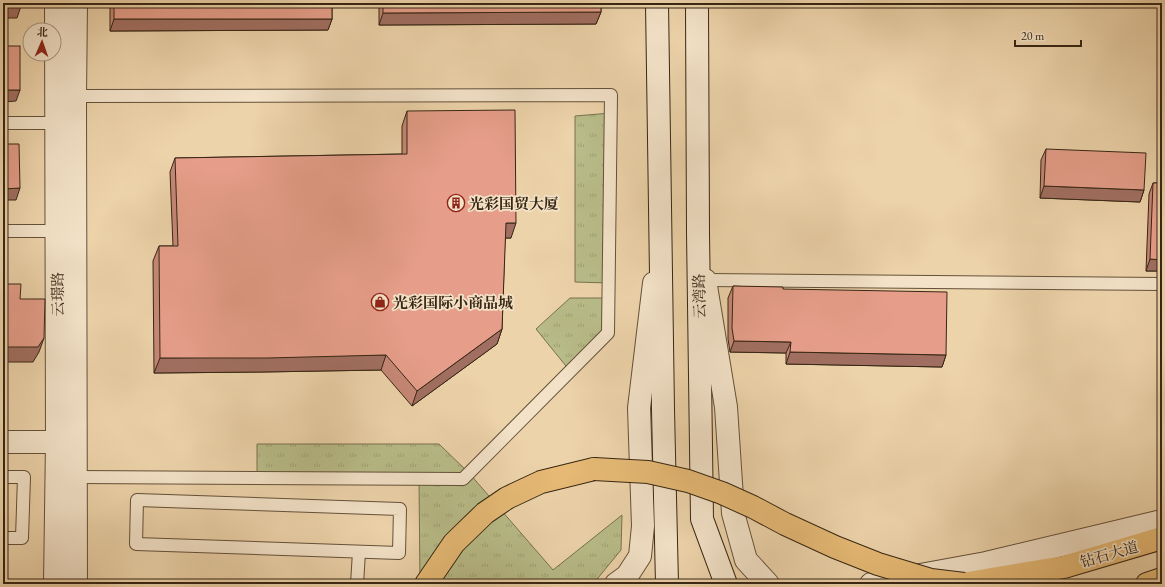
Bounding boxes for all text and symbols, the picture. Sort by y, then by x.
north arrow [22,22,62,62]
scale bar [1015,22,1081,48]
text: 北 [37,25,48,39]
text: 20 m [1021,28,1045,44]
building icon: 光彩国贸大厦 [446,193,466,213]
place label: 光彩国贸大厦 [469,194,559,213]
street label: 云璟路 [48,271,67,317]
street label: 云湾路 [689,273,709,319]
shop icon: 光彩国际小商品城 [370,292,390,312]
place label: 光彩国际小商品城 [393,293,513,312]
street label: 钻石大道 [1078,537,1140,571]

